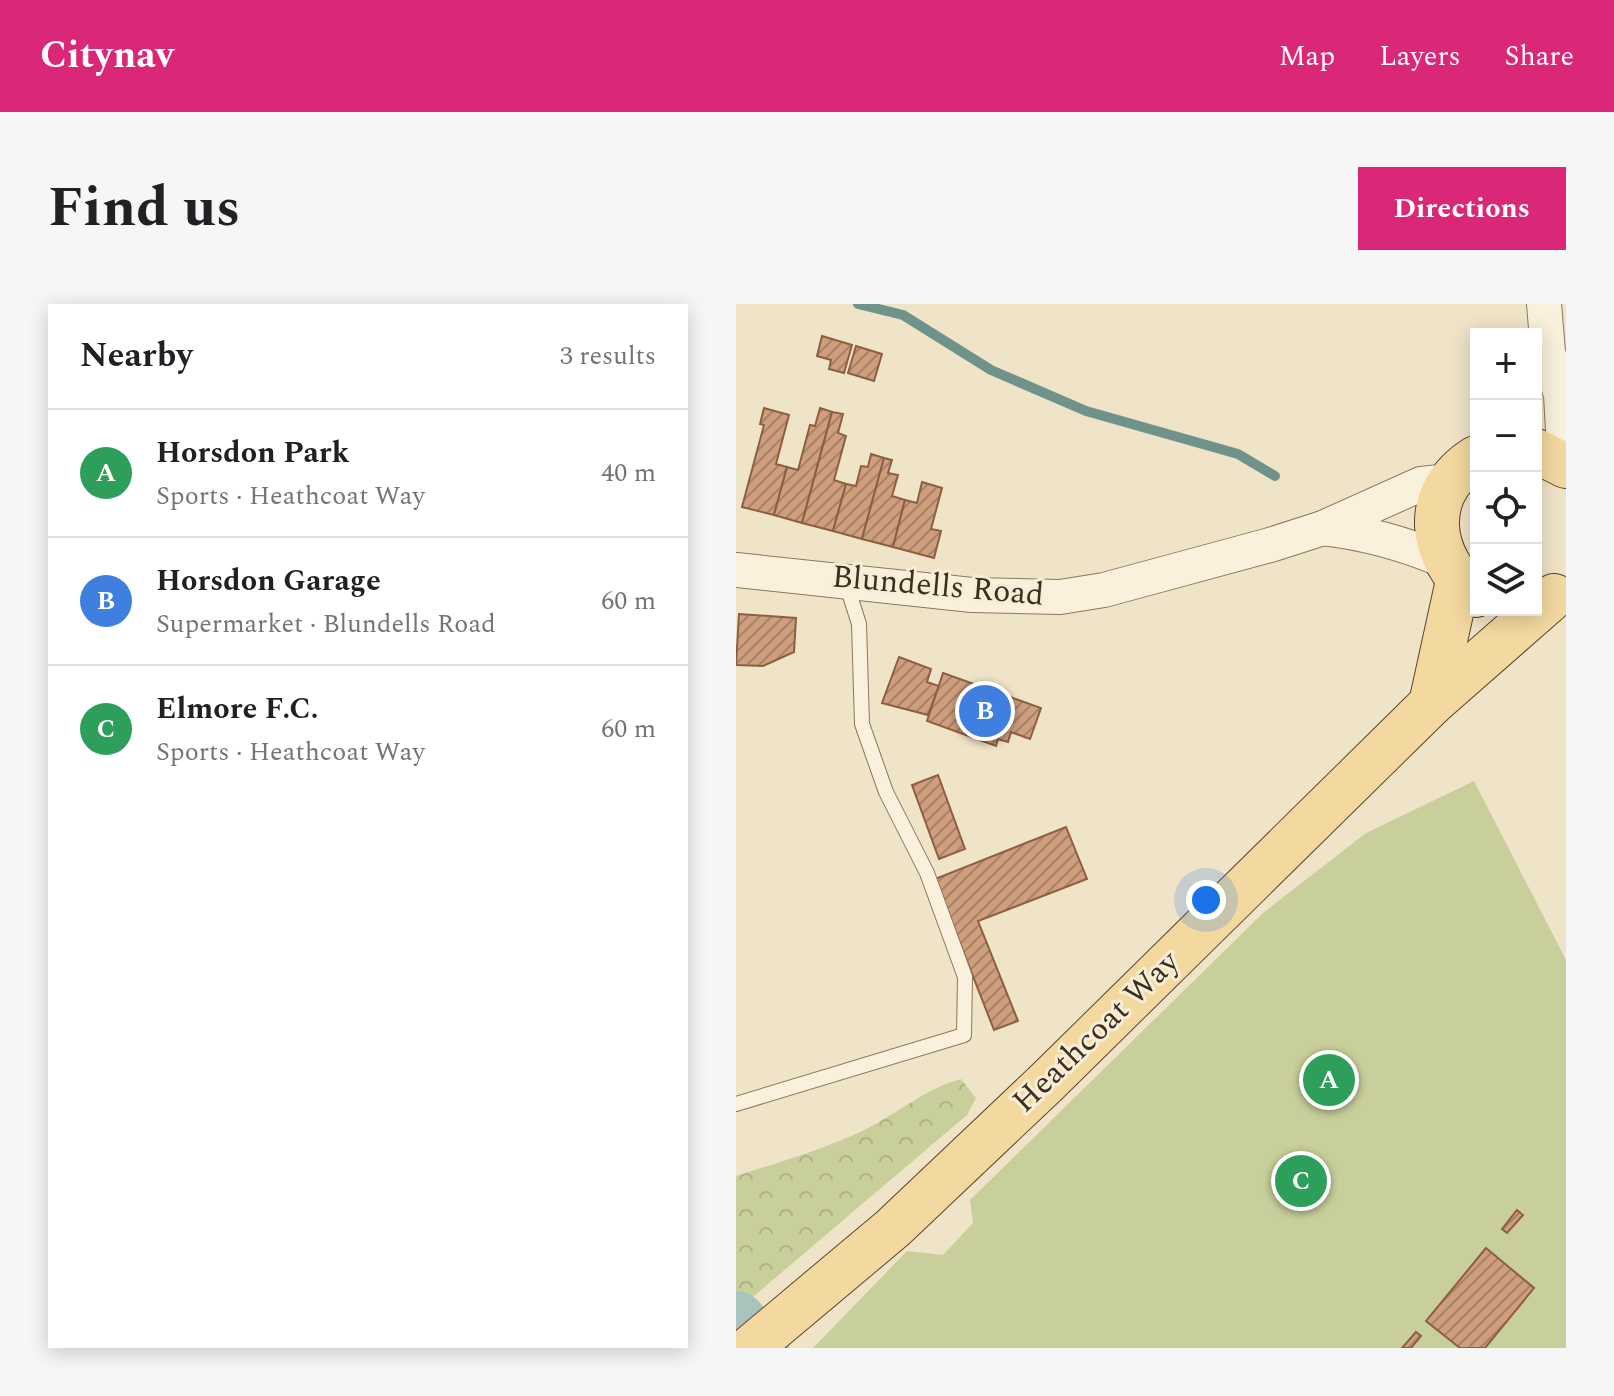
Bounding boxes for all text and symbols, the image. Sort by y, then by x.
text: Citynav [40,27,174,85]
text: Map [1279,35,1335,78]
text: Layers [1379,35,1461,78]
text: Share [1505,35,1574,78]
text: Find us [48,166,241,251]
button: Directions [1358,167,1566,250]
map controls [1470,328,1542,616]
button: + [1470,328,1542,400]
text: Nearby [80,330,193,382]
text: 3 results [560,336,656,376]
button: − [1470,400,1542,472]
text: Horsdon Park [156,430,350,476]
text: A [96,453,116,493]
text: 40 m [601,453,656,493]
button: locate [1470,472,1542,544]
text: Sports · Heathcoat Way [156,476,425,516]
button: layers [1470,544,1542,616]
street label: Blundells Road [830,552,1046,620]
text: Horsdon Garage [156,558,381,604]
text: B [97,581,115,621]
text: 60 m [601,581,656,621]
text: Supermarket · Blundells Road [156,604,496,644]
pin: B [959,681,1011,741]
text: Elmore F.C. [156,686,319,732]
text: C [97,709,115,749]
text: 60 m [601,709,656,749]
text: Sports · Heathcoat Way [156,732,425,772]
your location [1186,880,1226,920]
street label: Heathcoat Way [1001,938,1192,1125]
pin: A [1303,1050,1355,1110]
pin: C [1275,1151,1327,1211]

